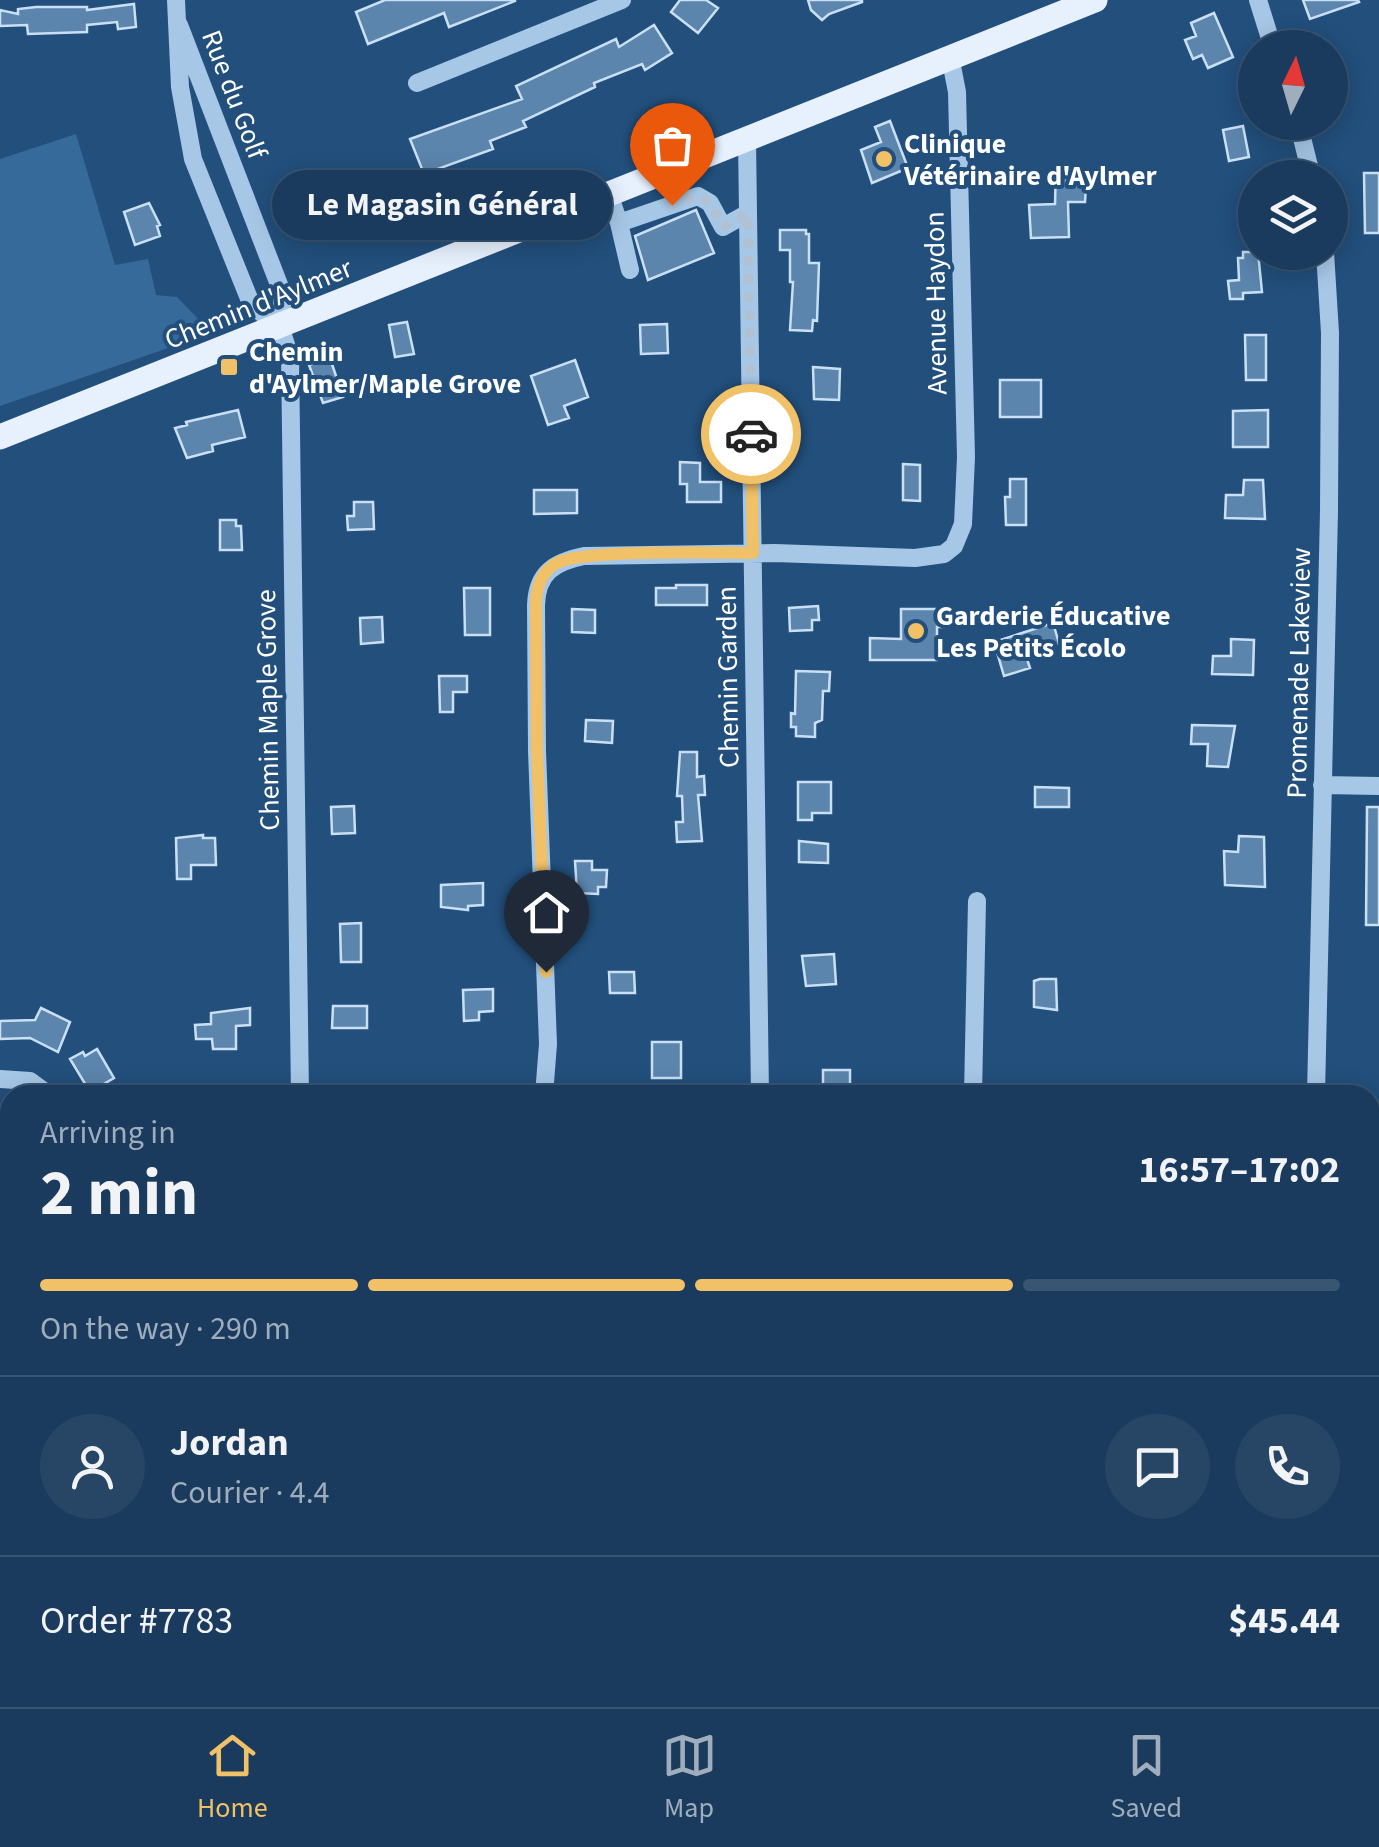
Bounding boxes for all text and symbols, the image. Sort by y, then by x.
street label: Rue du Golf [191,24,277,165]
north arrow [1238,30,1348,140]
map controls [1238,30,1348,270]
pin [630,103,715,206]
icon: bag [645,118,700,173]
place label: Clinique Vétérinaire d'Aylmer [903,124,1157,196]
marker: Clinique Vétérinaire d'Aylmer [873,148,895,170]
button: layers [1238,160,1348,270]
callout: Le Magasin Général [272,170,612,240]
text: Le Magasin Général [306,182,578,228]
street label: Avenue Haydon [914,211,958,395]
street label: Chemin d'Aylmer [159,248,358,360]
place label: Chemin d'Aylmer/Maple Grove [249,332,521,404]
marker: Chemin d'Aylmer/Maple Grove [218,356,240,378]
courier [701,384,801,484]
icon: car [724,407,779,462]
street label: Promenade Lakeview [1277,547,1321,799]
street label: Chemin Garden [706,586,750,768]
street label: Chemin Maple Grove [246,589,290,831]
place label: Garderie Éducative Les Petits Écolo [936,596,1170,668]
marker: Garderie Éducative Les Petits Écolo [905,620,927,642]
pin [504,870,589,973]
icon: home [519,885,574,940]
text: Arriving in [40,1110,176,1156]
text: 16:57–17:02 [1138,1143,1340,1197]
text: 2 min [40,1147,198,1240]
text: On the way · 290 m [40,1306,291,1352]
button: person [40,1414,145,1519]
button: chat [1105,1414,1210,1519]
button: phone [1235,1414,1340,1519]
text: Jordan [170,1416,289,1470]
text: Courier · 4.4 [170,1470,330,1516]
text: Order #7783 [40,1594,233,1648]
text: $45.44 [1228,1594,1340,1648]
tab: Home [197,1728,268,1828]
tab: Map [662,1728,717,1828]
tab: Saved [1111,1728,1182,1828]

